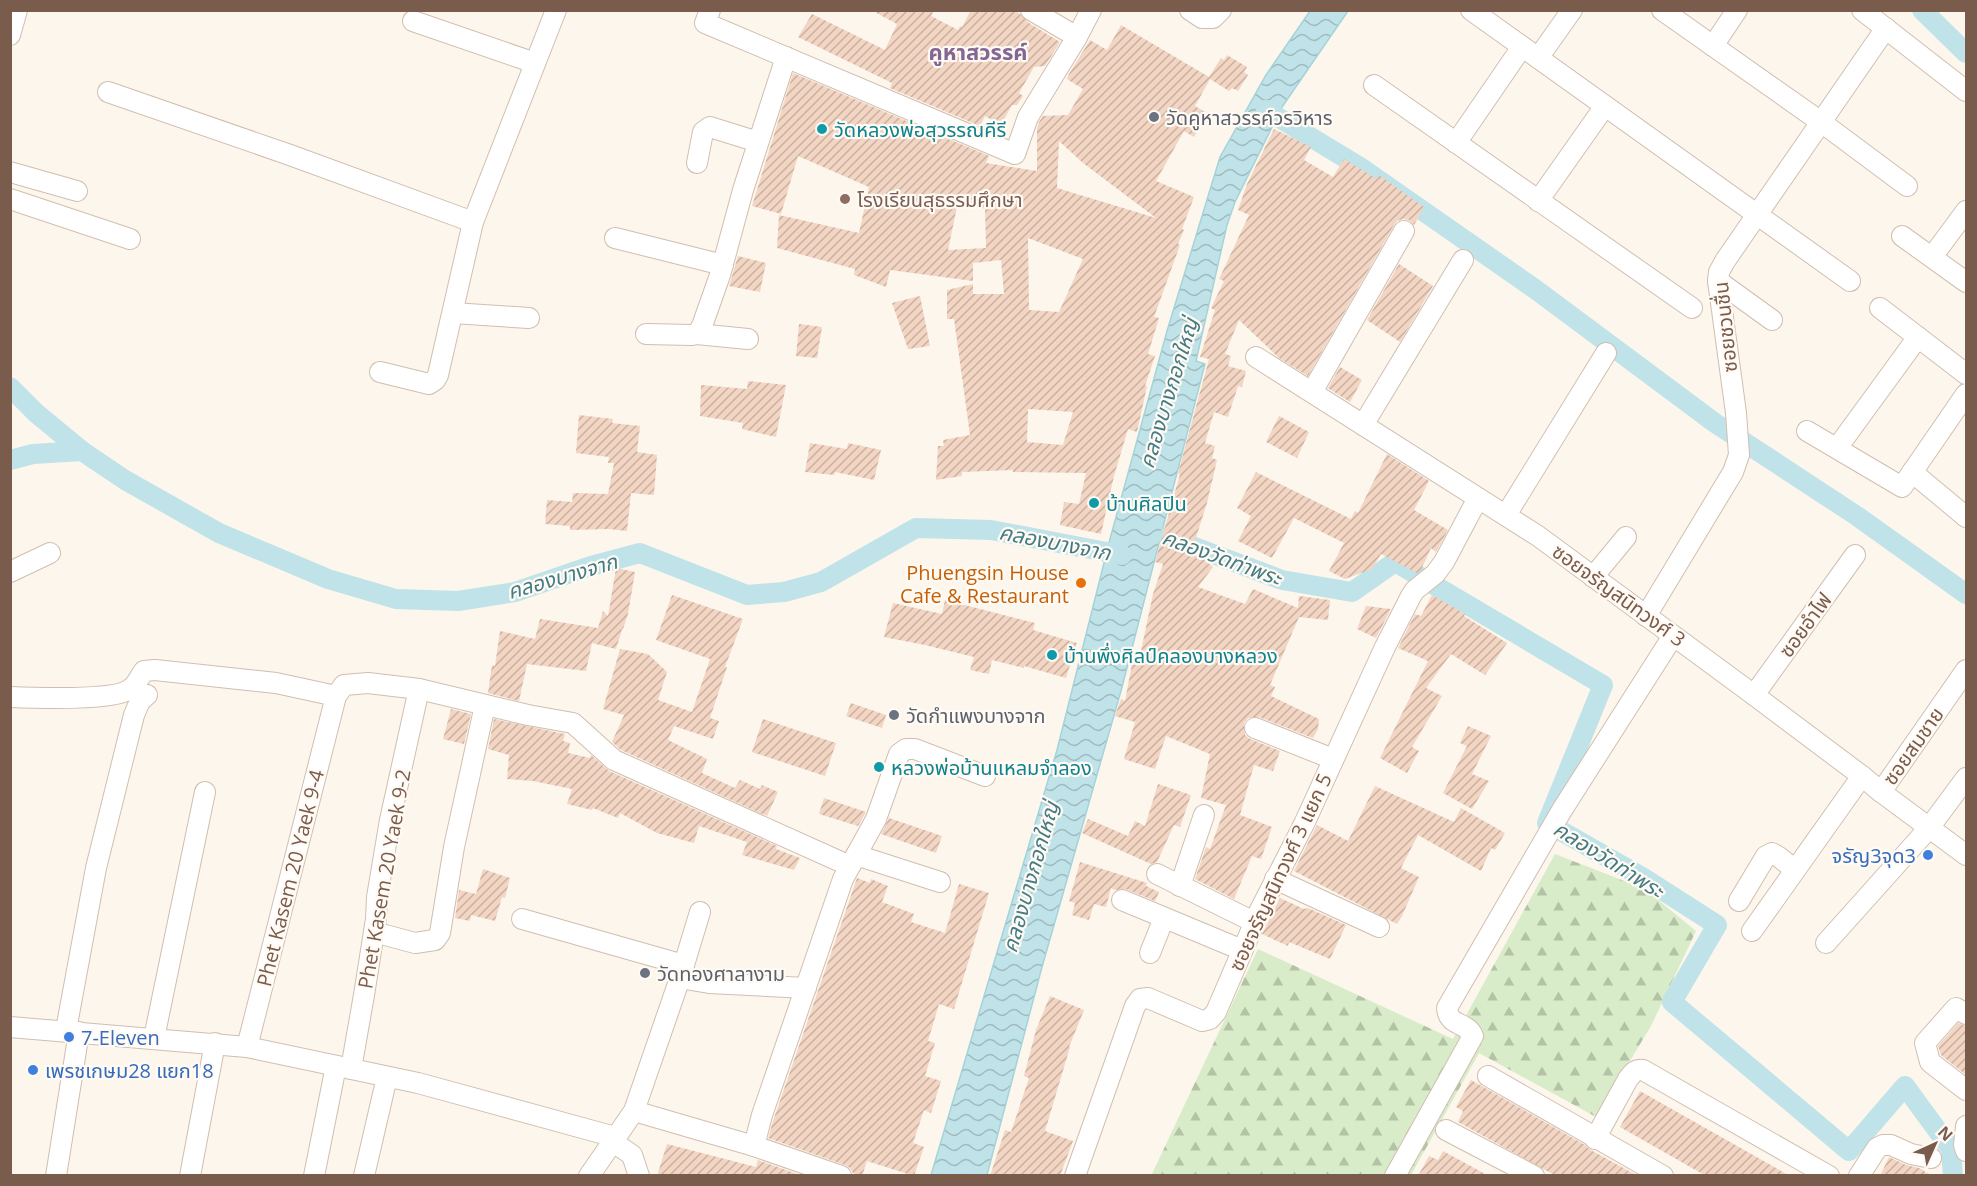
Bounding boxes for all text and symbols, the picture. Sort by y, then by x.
district label: คูหาสวรรค์ [928,36,1028,66]
place label: วัดคูหาสวรรค์วรวิหาร [1166,104,1332,131]
marker: วัดคูหาสวรรค์วรวิหาร [1147,110,1161,124]
place label: วัดหลวงพ่อสุวรรณคีรี [834,116,1006,143]
marker: วัดหลวงพ่อสุวรรณคีรี [815,122,829,136]
place label: โรงเรียนสุธรรมศึกษา [857,186,1023,213]
marker: โรงเรียนสุธรรมศึกษา [838,192,852,206]
street label: ซอยชวนชื่น [1707,280,1743,374]
water label: คลองบางกอกใหญ่ [1132,312,1205,471]
place label: บ้านศิลปิน [1106,490,1187,517]
marker: บ้านศิลปิน [1087,496,1101,510]
water label: คลองบางจาก [997,517,1115,567]
water label: คลองวัดท่าพระ [1159,523,1287,592]
street label: ซอยจรัญสนิทวงศ์ 3 [1547,537,1691,653]
water label: คลองบางจาก [504,547,622,605]
place label: Phuengsin House Cafe & Restaurant [900,559,1069,609]
marker: Phuengsin House Cafe & Restaurant [1074,576,1088,590]
street label: ซอยอำไฟ [1773,587,1838,663]
place label: บ้านพึ่งศิลป์คลองบางหลวง [1064,642,1278,669]
marker: บ้านพึ่งศิลป์คลองบางหลวง [1045,648,1059,662]
place label: วัดกำแพงบางจาก [906,702,1046,729]
street label: ซอยสมชาย [1876,702,1950,790]
marker: วัดกำแพงบางจาก [887,708,901,722]
place label: หลวงพ่อบ้านแหลมจำลอง [891,754,1092,781]
marker: หลวงพ่อบ้านแหลมจำลอง [872,760,886,774]
street label: Phet Kasem 20 Yaek 9-4 [250,766,330,989]
street label: Phet Kasem 20 Yaek 9-2 [351,767,417,991]
street label: ซอยจรัญสนิทวงศ์ 3 แยก 5 [1222,769,1338,975]
water label: คลองบางกอกใหญ่ [995,796,1066,956]
water label: คลองวัดท่าพระ [1549,814,1671,905]
place label: จรัญ3จุด3 [1832,842,1916,869]
marker: จรัญ3จุด3 [1921,848,1935,862]
place label: วัดทองศาลางาม [657,960,785,987]
marker: วัดทองศาลางาม [638,966,652,980]
place label: 7-Eleven [81,1024,160,1051]
marker: 7-Eleven [62,1030,76,1044]
place label: เพรชเกษม28 แยก18 [45,1057,214,1084]
marker: เพรชเกษม28 แยก18 [26,1063,40,1077]
north arrow [1905,1114,1965,1174]
text: N [1933,1121,1958,1146]

